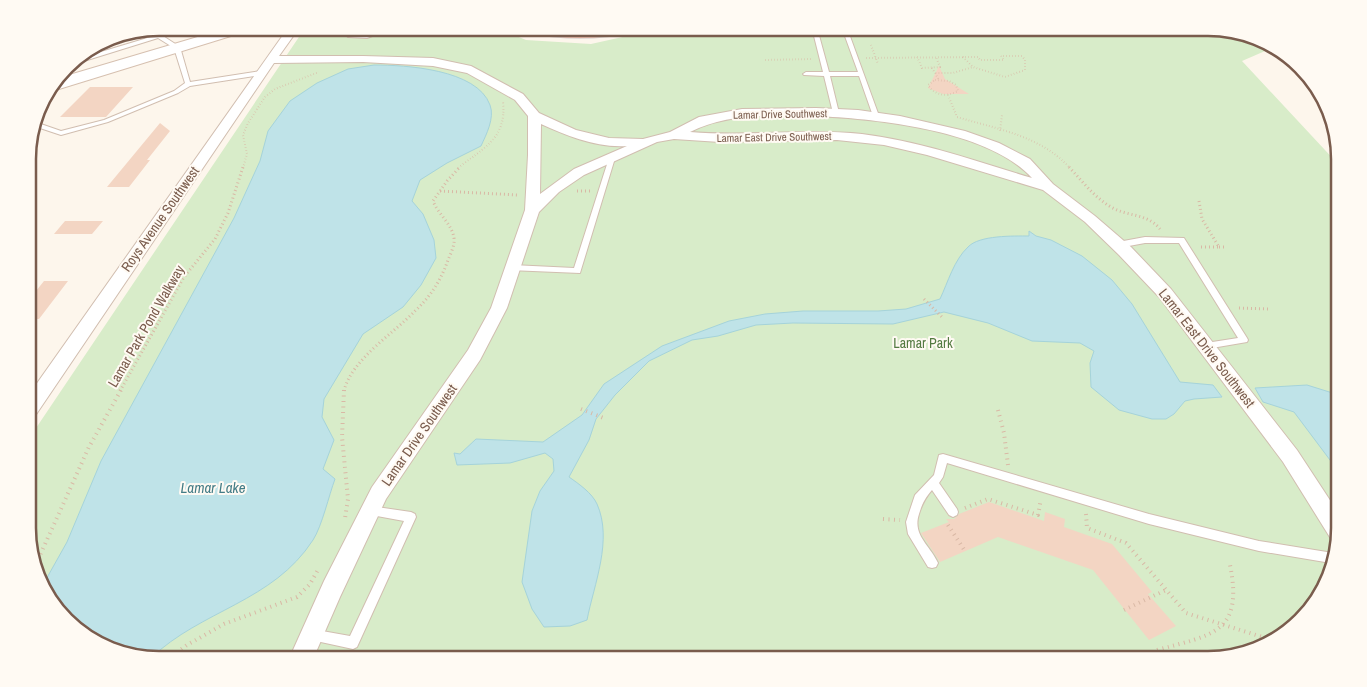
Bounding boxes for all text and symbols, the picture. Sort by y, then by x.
street label: Lamar Drive Southwest [733,106,828,122]
street label: Lamar East Drive Southwest [716,129,832,145]
street label: Roys Avenue Southwest [117,163,203,275]
street label: Lamar Park Pond Walkway [104,262,188,390]
street label: Lamar East Drive Southwest [1155,285,1259,411]
park label: Lamar Park [893,334,953,352]
street label: Lamar Drive Southwest [377,381,461,489]
water label: Lamar Lake [181,477,246,498]

